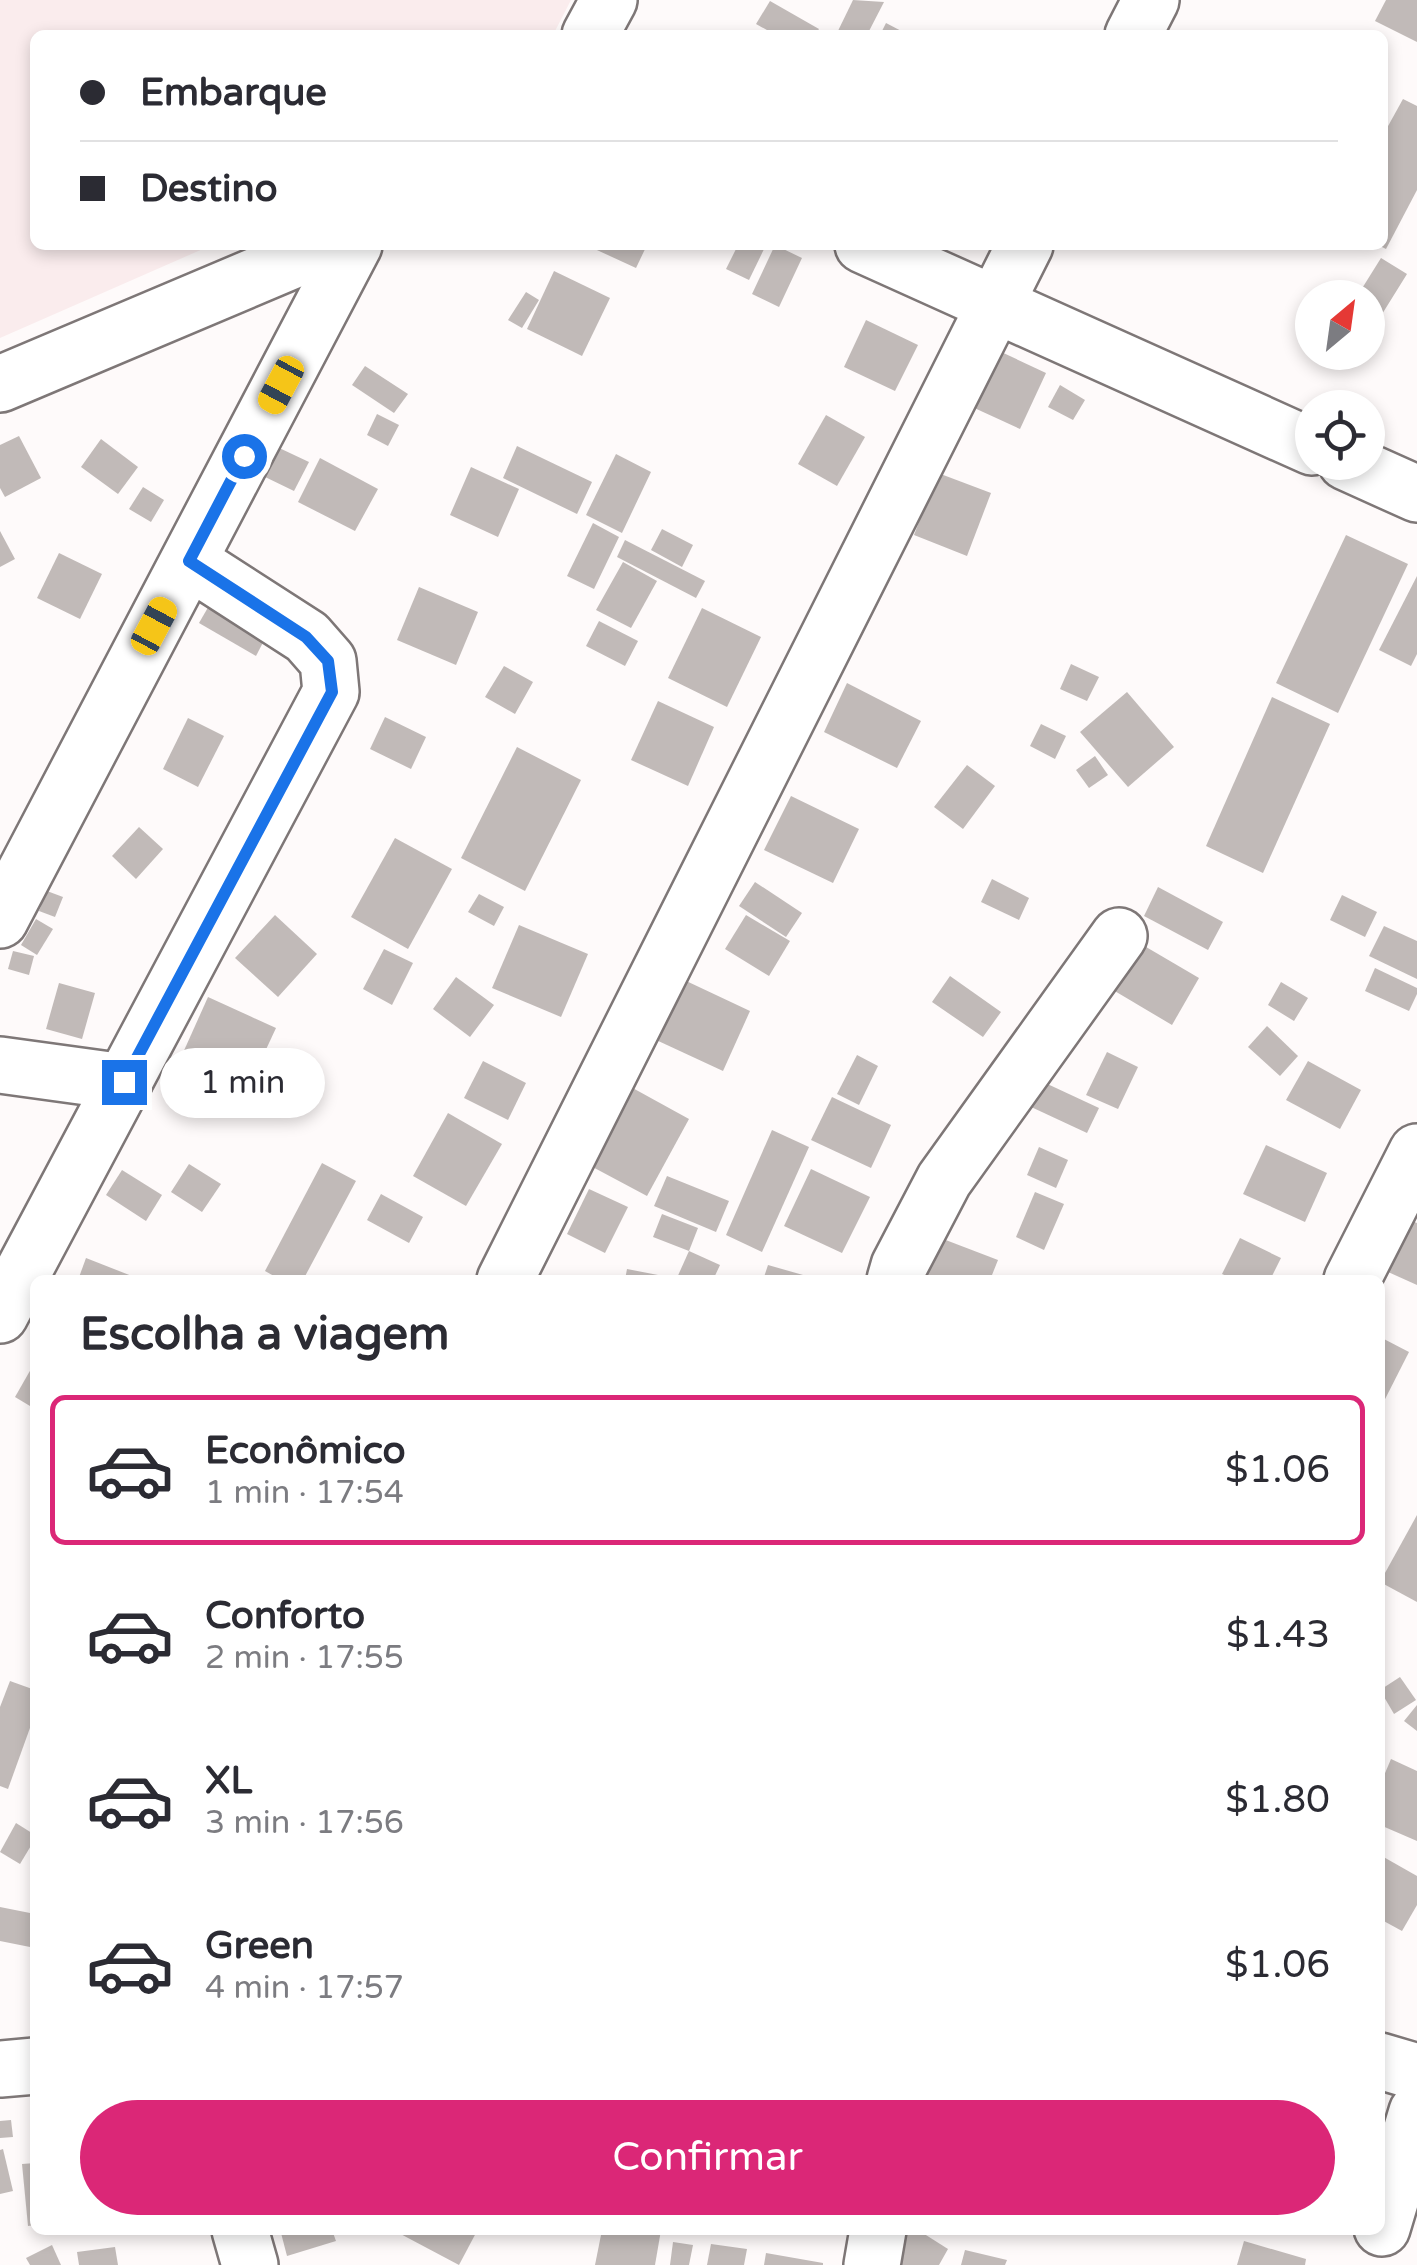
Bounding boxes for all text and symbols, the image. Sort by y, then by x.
text: Embarque [140,70,327,116]
text: Destino [140,166,278,212]
north arrow [1295,280,1385,370]
map controls [1295,280,1385,480]
car [254,351,308,419]
button: locate [1295,390,1385,480]
route start [222,434,267,479]
car [127,592,181,660]
callout: 1 min [159,1047,324,1117]
route end [102,1060,147,1105]
text: 1 min [200,1064,285,1102]
text: Escolha a viagem [80,1308,449,1362]
icon: car [85,1425,175,1515]
text: Econômico [205,1428,406,1474]
text: $1.06 [1225,1447,1330,1493]
text: 1 min · 17:54 [205,1474,404,1512]
icon: car [85,1590,175,1680]
text: Conforto [205,1593,365,1639]
text: $1.43 [1226,1612,1330,1658]
text: 2 min · 17:55 [205,1639,404,1677]
icon: car [85,1755,175,1845]
text: XL [205,1758,252,1804]
text: $1.80 [1225,1777,1330,1823]
text: 3 min · 17:56 [205,1804,404,1842]
icon: car [85,1920,175,2010]
text: Green [205,1923,314,1969]
text: $1.06 [1225,1942,1330,1988]
text: 4 min · 17:57 [205,1969,404,2007]
button: Confirmar [80,2100,1335,2215]

